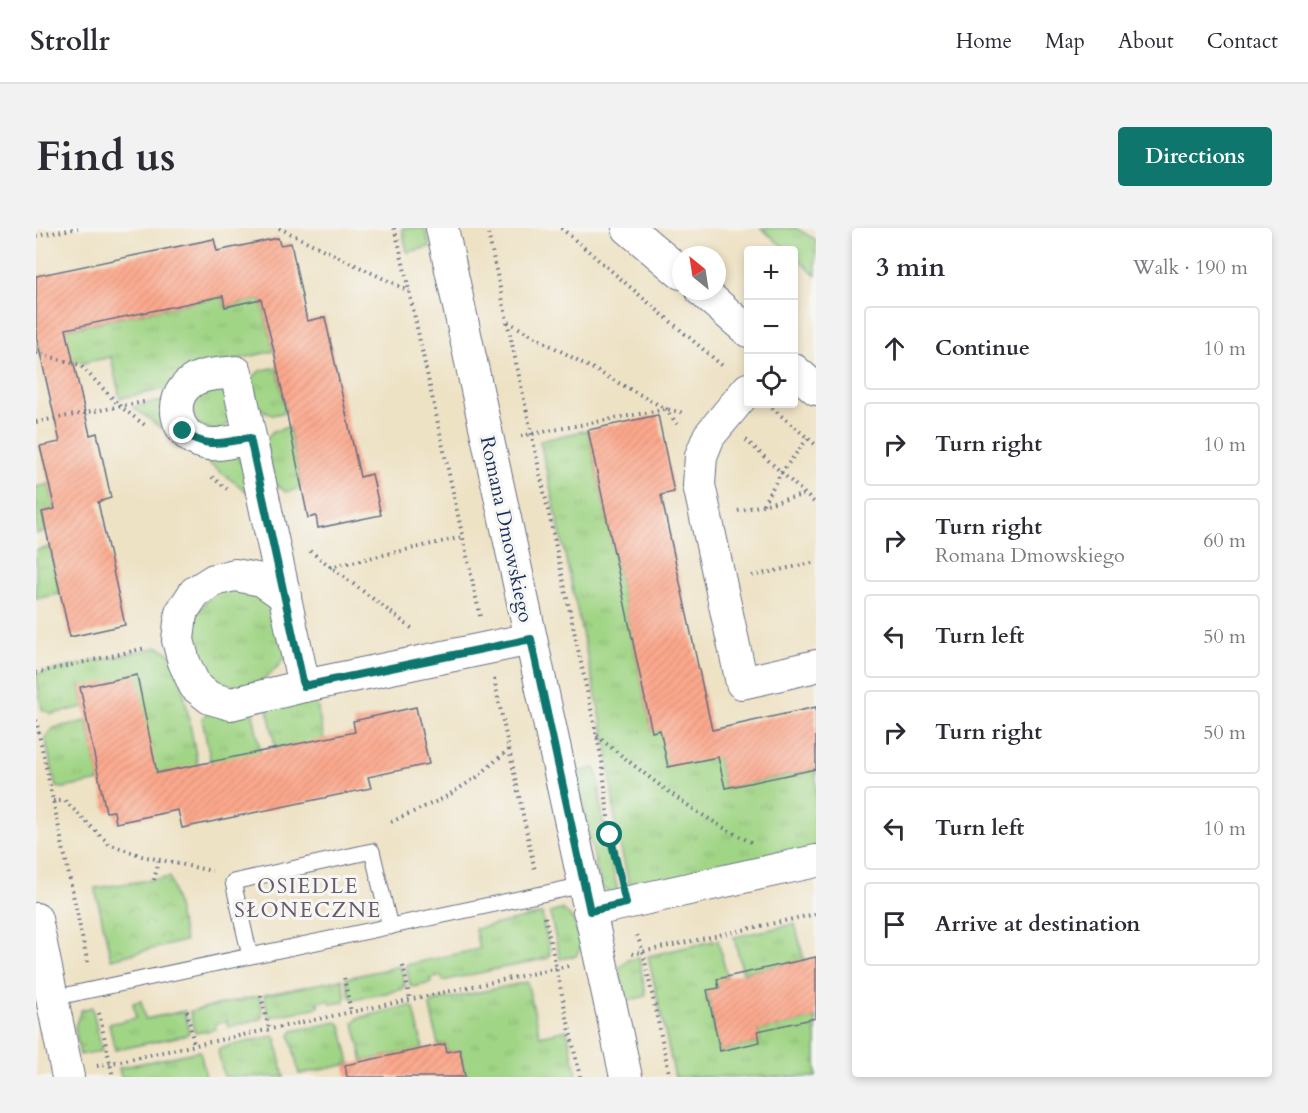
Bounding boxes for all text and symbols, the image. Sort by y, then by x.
text: Strollr [30,22,110,60]
text: Home [956,27,1012,56]
text: Map [1045,27,1085,56]
text: About [1118,27,1174,56]
text: Contact [1207,27,1278,56]
button: Directions [1118,127,1272,186]
text: Find us [36,128,176,185]
north arrow [672,246,726,300]
map controls [744,246,798,408]
button: + [744,246,798,300]
text: 3 min [876,250,945,285]
text: Walk · 190 m [1133,254,1248,281]
button: − [744,300,798,354]
icon: ahead [878,332,911,365]
text: Continue [935,333,1030,363]
text: 10 m [1203,335,1246,362]
button: locate [744,354,798,408]
route end [169,417,195,443]
icon: right [878,428,911,461]
text: Turn right [935,429,1042,459]
text: 10 m [1203,431,1246,458]
street label: Romana Dmowskiego [474,433,539,625]
text: Turn right [935,512,1042,542]
icon: right [878,524,911,557]
text: 60 m [1203,527,1246,554]
text: Romana Dmowskiego [935,542,1125,569]
icon: left [878,620,911,653]
text: Turn left [935,621,1024,651]
text: 50 m [1203,623,1246,650]
icon: right [878,716,911,749]
text: Turn right [935,717,1042,747]
text: 50 m [1203,719,1246,746]
icon: left [878,812,911,845]
text: Turn left [935,813,1024,843]
text: 10 m [1203,815,1246,842]
route start [596,821,622,847]
district label: OSIEDLE SŁONECZNE [234,872,382,925]
icon: arrive [878,908,911,941]
text: Arrive at destination [935,909,1140,939]

